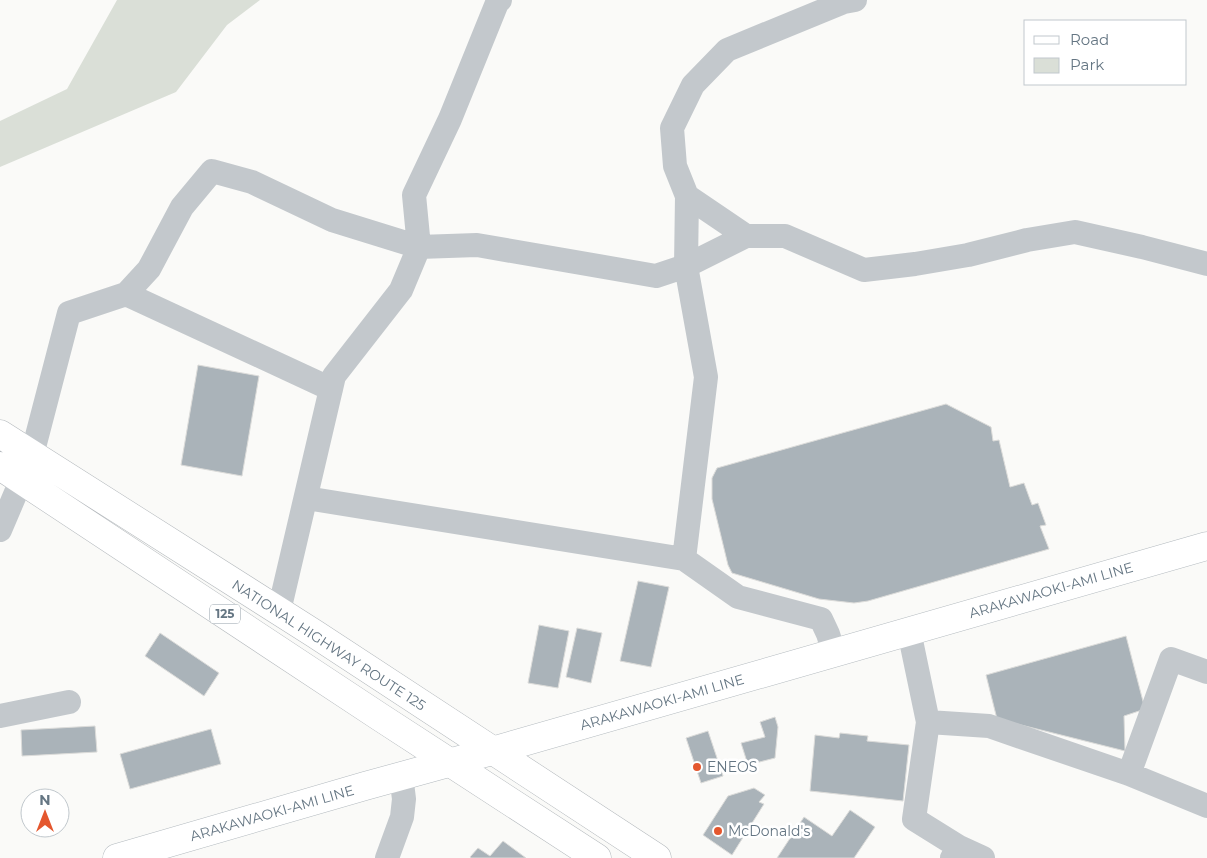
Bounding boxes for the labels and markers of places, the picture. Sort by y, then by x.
place label: ENEOS [707,758,757,776]
marker: ENEOS [691,761,703,773]
place label: McDonald's [728,822,810,840]
marker: McDonald's [712,825,724,837]

